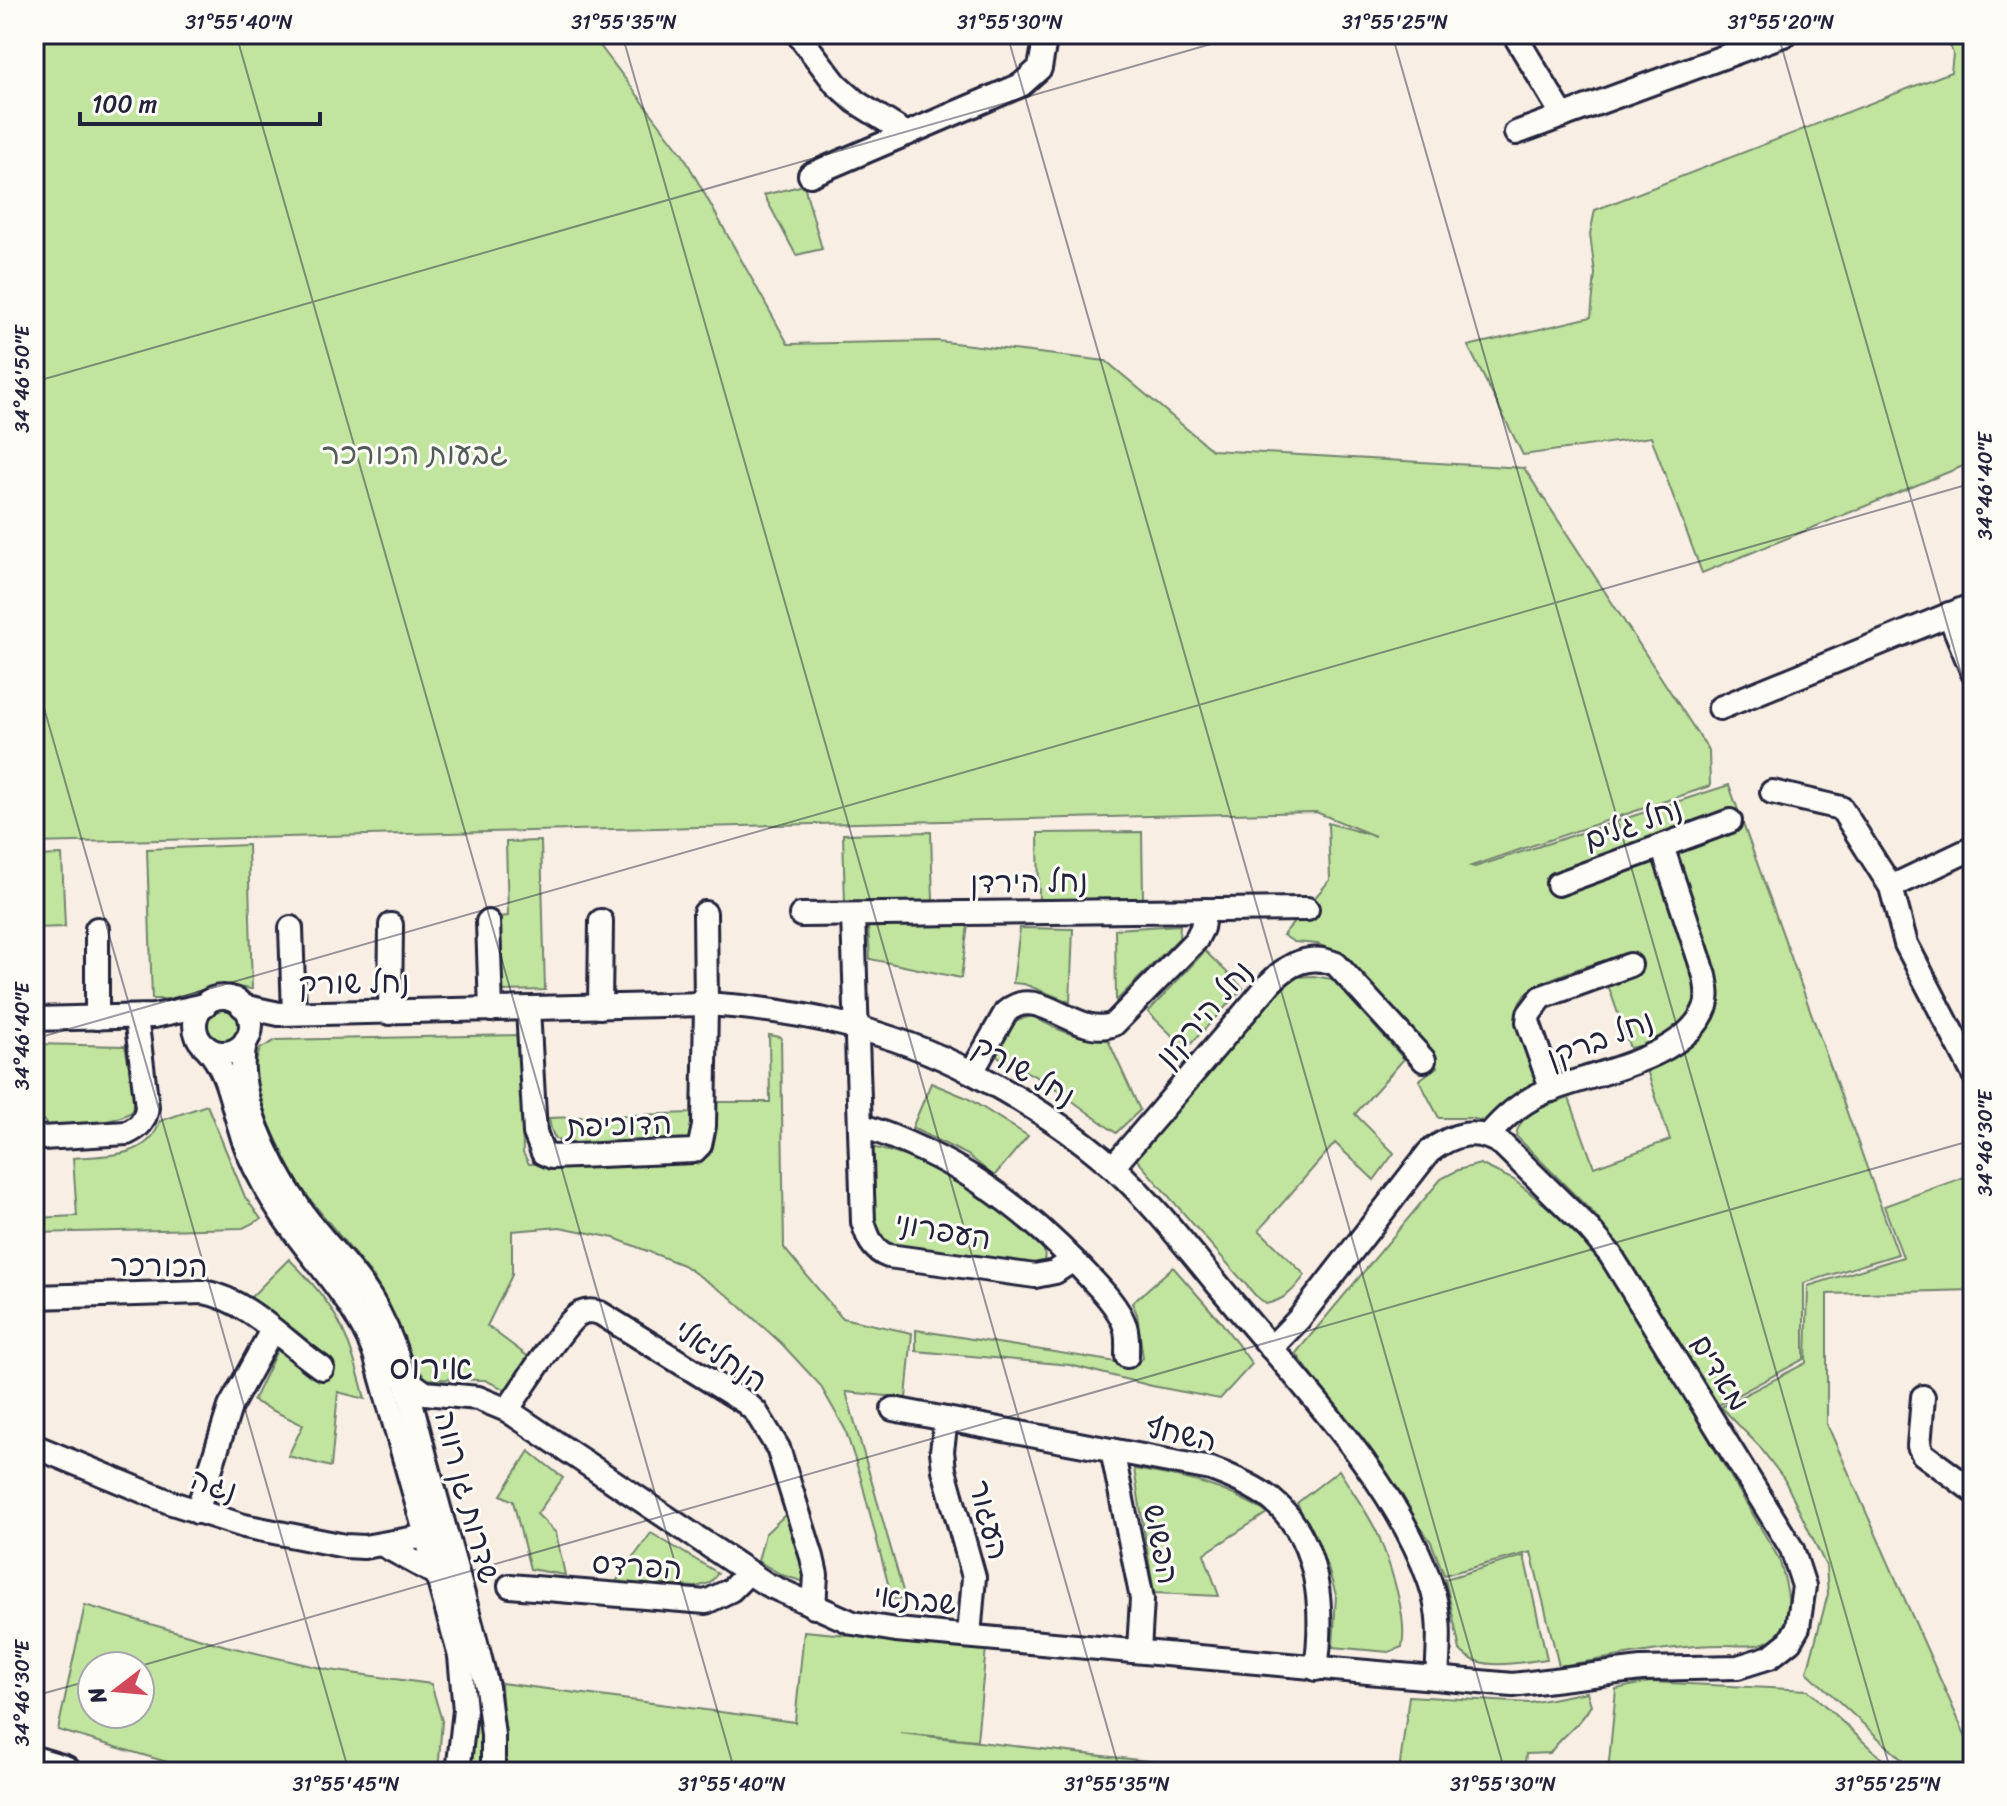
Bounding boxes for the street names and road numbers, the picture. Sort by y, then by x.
street label: נחל גלים [1576,781,1690,867]
street label: נחל הירדן [970,854,1088,910]
street label: נחל הירקון [1141,948,1267,1080]
street label: נחל שורק [298,955,410,1011]
street label: נחל ברקן [1539,994,1661,1084]
street label: נחל שורק [962,1020,1086,1122]
street label: הדוכיפת [563,1096,673,1154]
street label: העפרוני [890,1196,996,1266]
street label: הכורכר [110,1238,208,1294]
street label: הנחליאלי [663,1305,779,1407]
street label: מאדים [1675,1323,1765,1423]
street label: השחף [1140,1400,1222,1468]
street label: שדרות גן רווה [418,1404,516,1590]
street label: נגה [183,1452,245,1518]
street label: העגור [952,1474,1026,1566]
street label: הפשוש [1127,1499,1195,1589]
street label: הפרדס [590,1536,684,1596]
street label: שבתאי [871,1569,959,1631]

